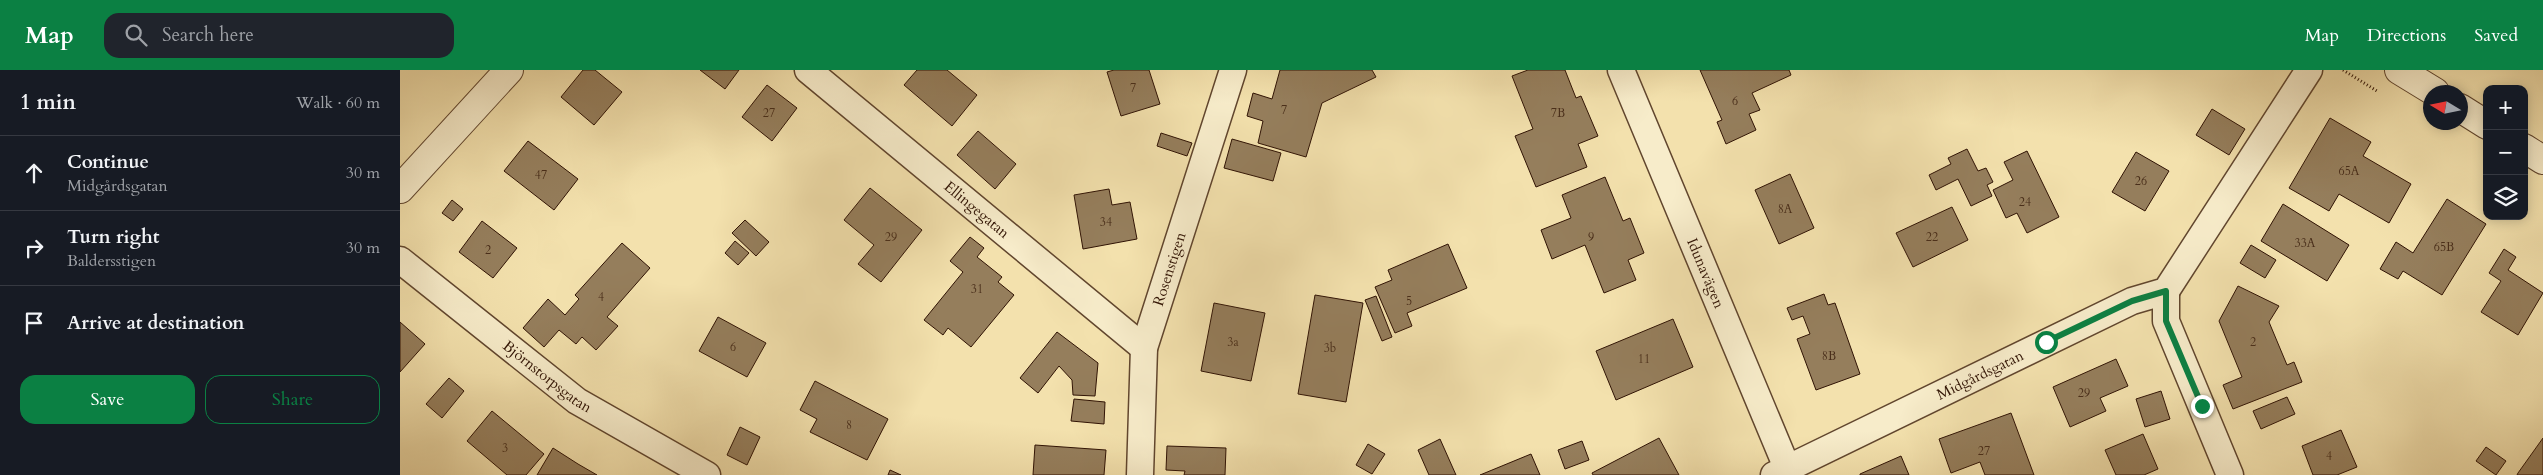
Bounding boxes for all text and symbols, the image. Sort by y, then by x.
search box [104,13,454,58]
text: Map [25,19,74,52]
icon: search [122,21,150,49]
text: Search here [162,22,254,48]
text: Map [2305,23,2339,48]
text: Directions [2367,23,2446,48]
text: Saved [2474,23,2518,48]
house number: 7 [1130,80,1136,96]
north arrow [2423,85,2468,130]
map controls [2483,85,2528,220]
button: + [2483,85,2528,130]
text: 1 min [20,88,76,117]
text: Walk · 60 m [296,92,380,114]
house number: 6 [1732,93,1738,109]
house number: 7 [1281,102,1287,118]
house number: 27 [763,105,775,121]
house number: 7B [1551,105,1565,121]
button: − [2483,130,2528,175]
text: Continue [67,149,149,175]
icon: ahead [20,159,48,187]
text: 30 m [346,162,380,184]
house number: 65A [2339,163,2360,179]
house number: 47 [535,167,547,183]
house number: 26 [2135,173,2147,189]
text: Midgårdsgatan [67,175,168,197]
button: layers [2483,175,2528,220]
street label: Ellingegatan [940,177,1014,243]
house number: 24 [2019,194,2031,210]
house number: 8A [1778,201,1793,217]
house number: 34 [1100,214,1112,230]
text: Turn right [67,224,159,250]
house number: 29 [885,229,897,245]
street label: Rosenstigen [1148,229,1191,309]
house number: 9 [1588,229,1594,245]
house number: 22 [1926,229,1938,245]
icon: right [20,234,48,262]
street label: Idunavägen [1682,235,1729,312]
house number: 33A [2295,235,2316,251]
text: 30 m [346,237,380,259]
house number: 65B [2434,239,2454,255]
house number: 2 [485,242,491,258]
text: Baldersstigen [67,250,156,272]
house number: 31 [971,281,983,297]
house number: 4 [598,289,604,305]
house number: 5 [1406,293,1412,309]
icon: arrive [20,309,48,337]
text: Arrive at destination [67,310,244,336]
route start [2035,331,2058,354]
house number: 3a [1227,334,1239,350]
house number: 2 [2250,334,2256,350]
street label: Björnstorpsgatan [499,336,596,418]
house number: 6 [730,339,736,355]
house number: 3b [1324,340,1336,356]
street label: Midgårdsgatan [1933,345,2027,405]
house number: 8B [1822,348,1836,364]
house number: 11 [1638,351,1650,367]
button: Save [20,375,195,424]
button: Share [205,375,380,424]
house number: 29 [2078,385,2090,401]
route end [2191,395,2214,418]
house number: 8 [846,417,852,433]
house number: 3 [502,440,508,456]
house number: 27 [1978,443,1990,459]
house number: 4 [2326,448,2332,464]

